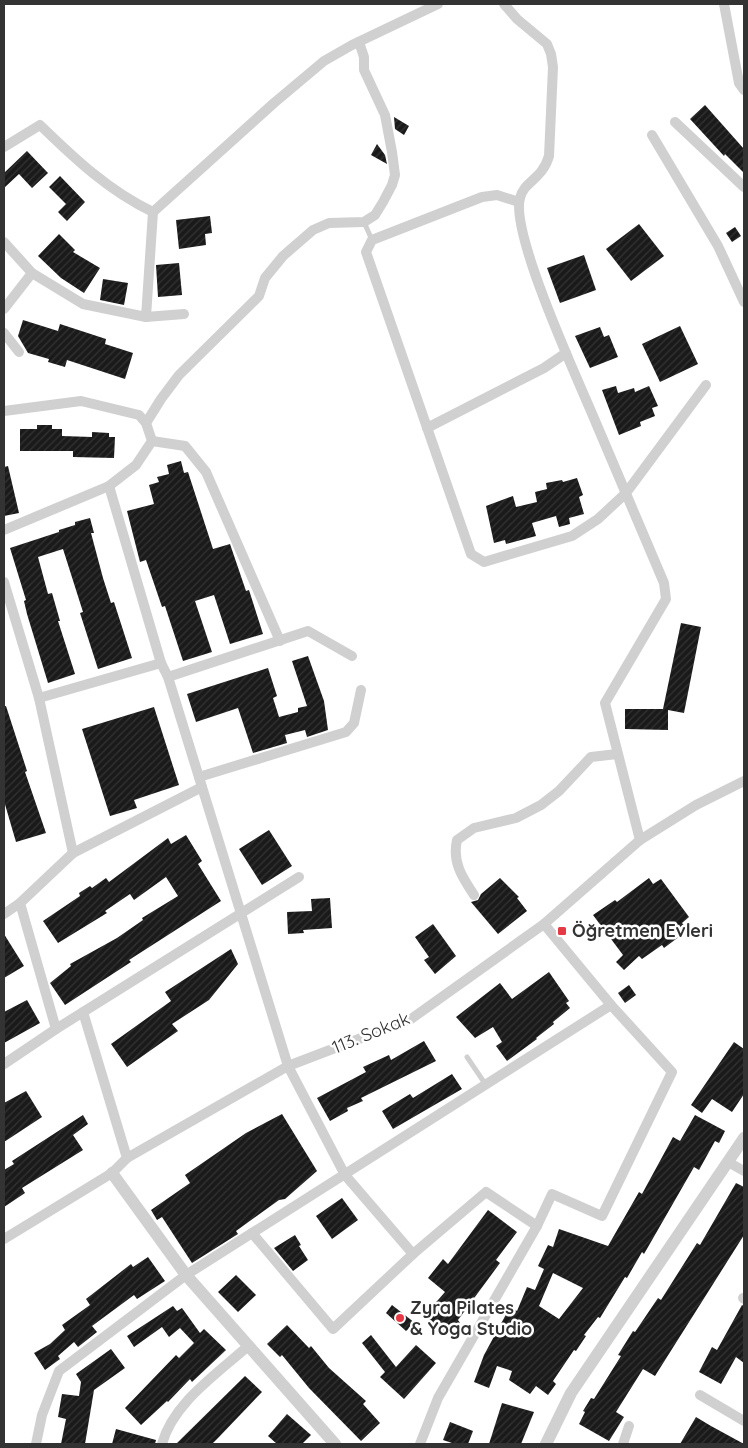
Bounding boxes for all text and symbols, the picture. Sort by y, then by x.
place label: Öğretmen Evleri [572,919,713,942]
marker: Öğretmen Evleri [556,925,568,937]
street label: 113. Sokak [328,1007,413,1059]
place label: Zyra Pilates & Yoga Studio [410,1296,532,1340]
marker: Zyra Pilates & Yoga Studio [394,1312,406,1324]

